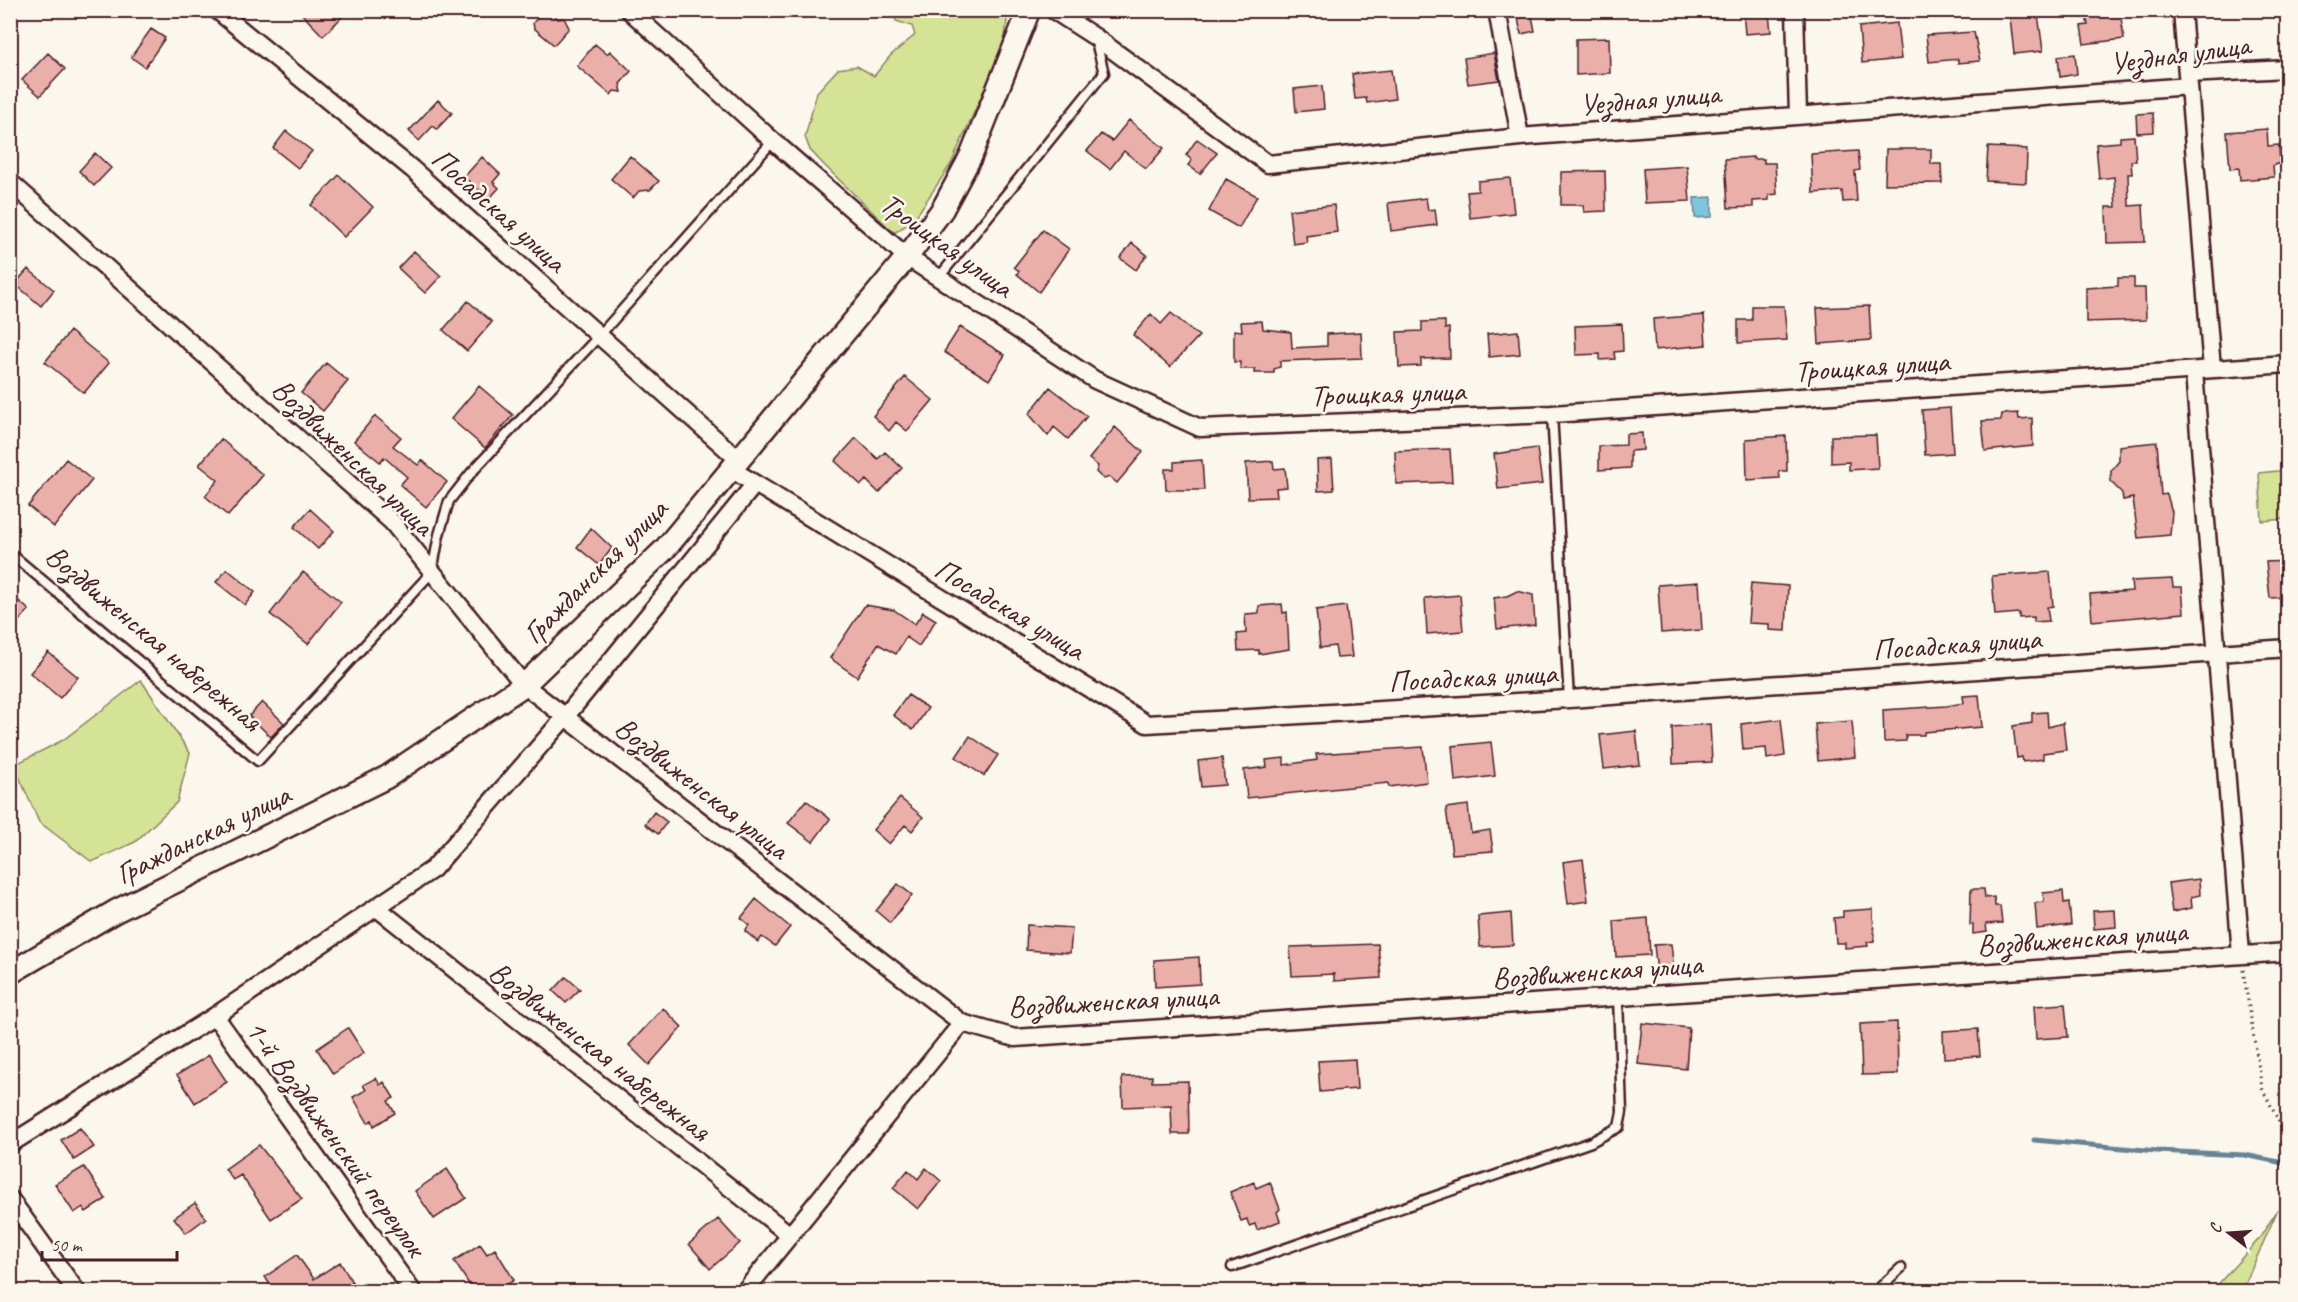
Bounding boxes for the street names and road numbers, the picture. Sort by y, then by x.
street label: Уездная улица [2108,25,2255,83]
street label: Уездная улица [1578,74,1724,124]
street label: Посадская улица [424,139,576,282]
street label: Троицкая улица [873,184,1022,307]
street label: Троицкая улица [1793,342,1953,390]
street label: Воздвиженская улица [264,370,443,545]
street label: Троицкая улица [1310,371,1468,415]
street label: Гражданская улица [514,489,677,652]
street label: Воздвиженская набережная [38,536,271,740]
street label: Посадская улица [928,549,1094,670]
street label: Посадская улица [1872,619,2044,669]
street label: Посадская улица [1388,654,1560,700]
street label: Воздвиженская улица [607,708,798,869]
street label: Гражданская улица [109,775,298,893]
street label: Воздвиженская улица [1976,912,2190,964]
street label: Воздвиженская улица [1491,945,1705,997]
street label: Воздвиженская набережная [481,953,719,1150]
street label: Воздвиженская улица [1007,976,1221,1025]
street label: 1-й Воздвиженский переулок [237,1012,436,1266]

